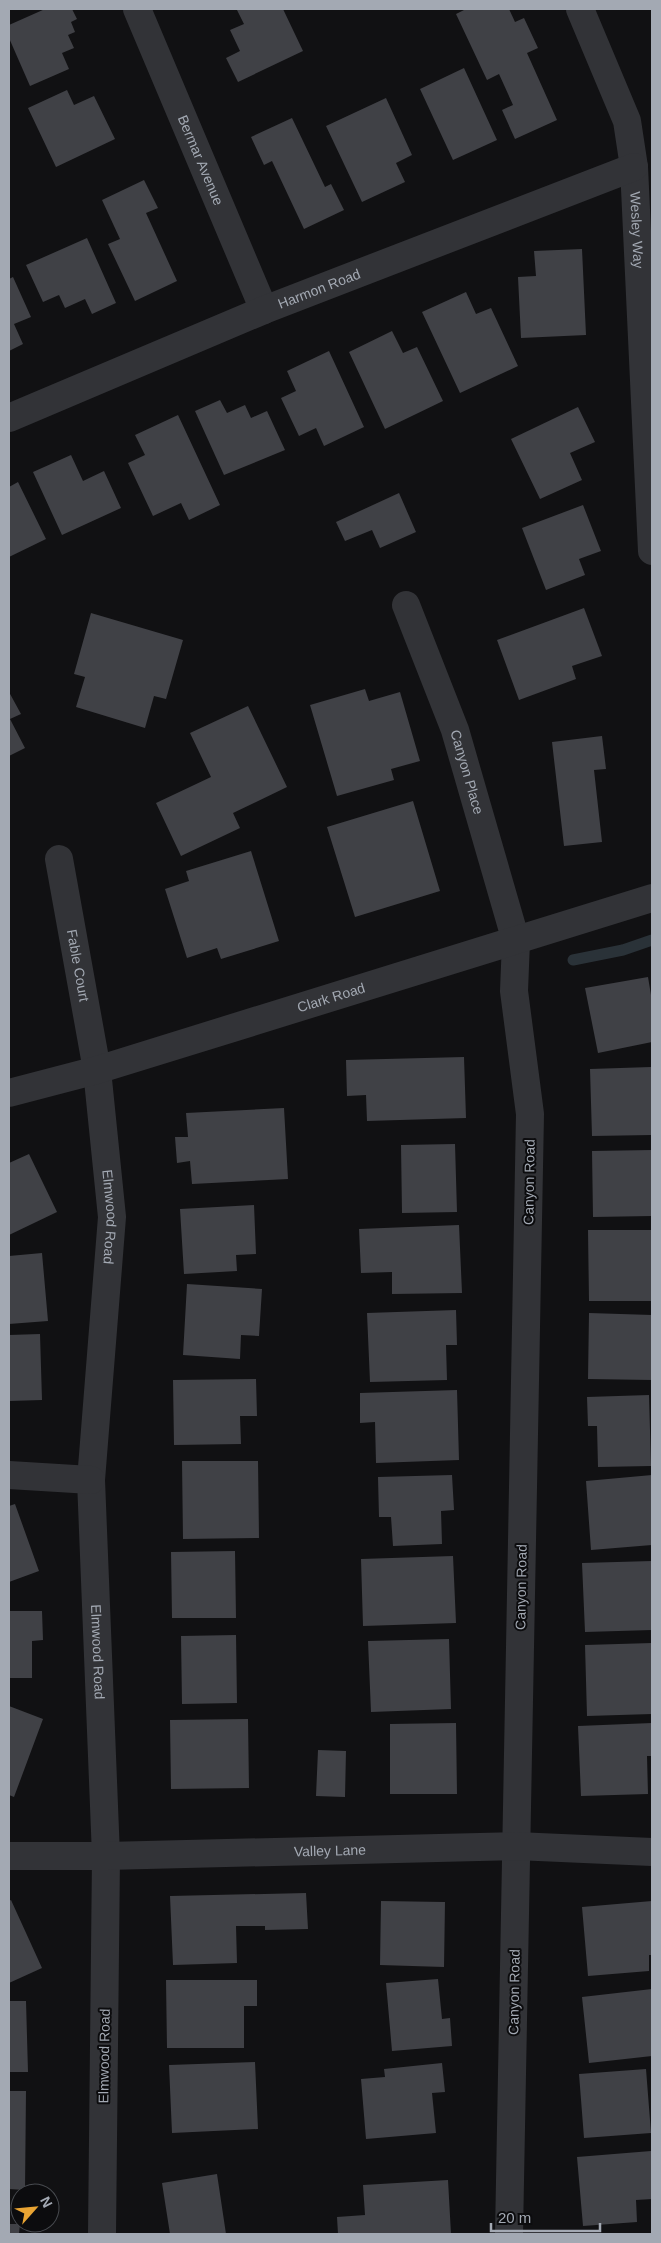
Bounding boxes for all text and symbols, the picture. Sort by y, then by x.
street label: Bermar Avenue [175,113,227,208]
street label: Wesley Way [627,191,647,269]
street label: Harmon Road [276,266,363,312]
street label: Canyon Place [447,728,487,816]
street label: Fable Court [64,928,93,1003]
street label: Clark Road [295,979,367,1015]
street label: Canyon Road [520,1139,538,1225]
street label: Elmwood Road [99,1169,120,1265]
street label: Canyon Road [512,1544,530,1630]
street label: Elmwood Road [88,1604,108,1700]
street label: Valley Lane [294,1842,366,1859]
street label: Canyon Road [505,1949,523,2035]
street label: Elmwood Road [95,2008,113,2104]
north arrow [10,2183,60,2233]
text: N [37,2194,56,2210]
scale bar [491,2200,600,2232]
text: 20 m [498,2209,531,2226]

